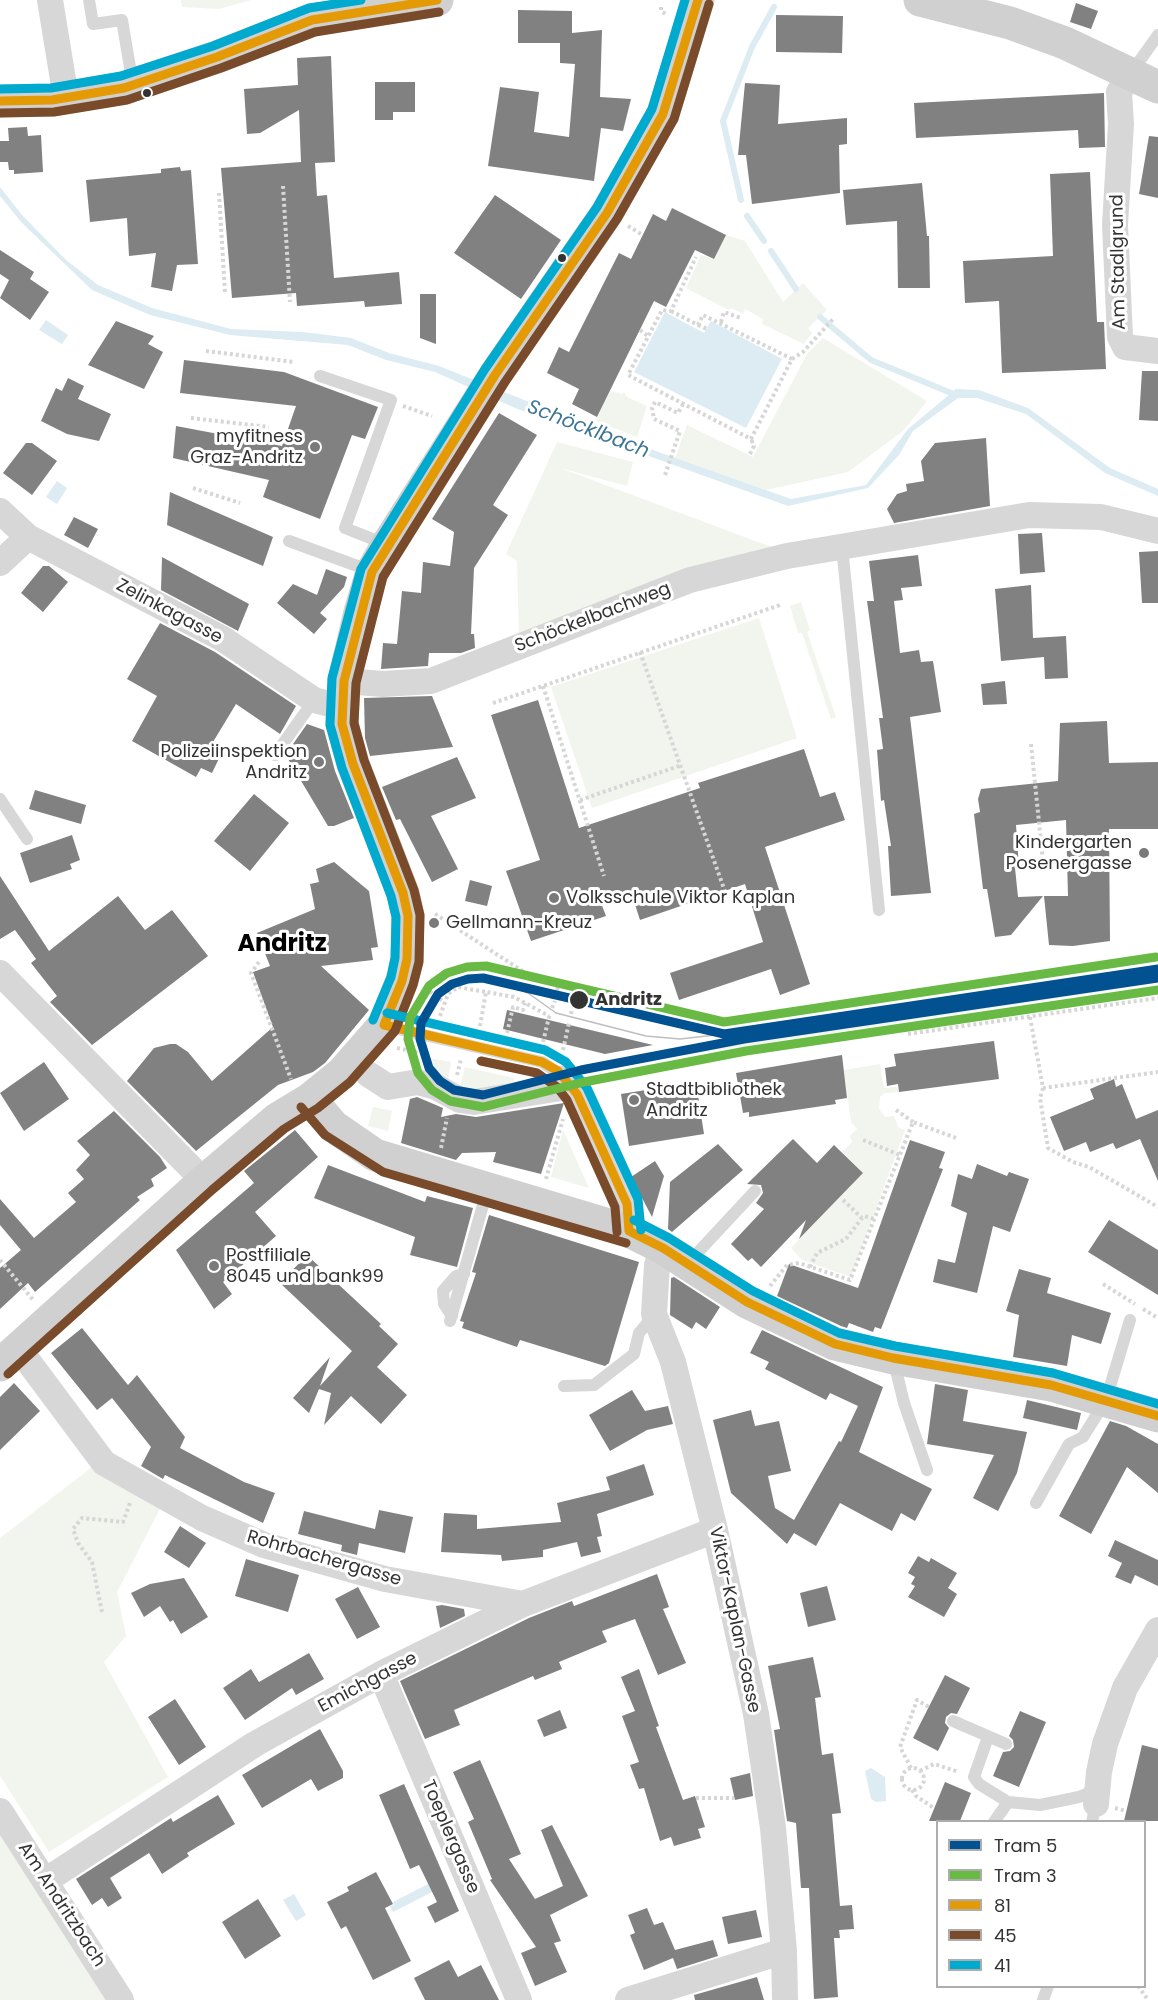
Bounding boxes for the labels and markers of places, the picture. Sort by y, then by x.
unlabelled marker [141,87,153,99]
unlabelled marker [556,252,568,264]
place label: myfitness Graz-Andritz [190,426,303,468]
marker: myfitness Graz-Andritz [308,440,322,454]
place label: Polizeiinspektion Andritz [160,741,307,783]
marker: Polizeiinspektion Andritz [312,755,326,769]
place label: Kindergarten Posenergasse [1006,832,1132,874]
marker: Kindergarten Posenergasse [1137,846,1151,860]
place label: Volksschule Viktor Kaplan [566,887,795,909]
marker: Volksschule Viktor Kaplan [547,891,561,905]
place label: Gellmann-Kreuz [446,912,592,934]
marker: Gellmann-Kreuz [427,916,441,930]
marker: Andritz [568,989,590,1011]
place label: Andritz [595,989,662,1011]
place label: Stadtbibliothek Andritz [646,1079,782,1122]
marker: Stadtbibliothek Andritz [627,1093,641,1107]
place label: Postfiliale 8045 und bank99 [226,1245,384,1288]
marker: Postfiliale 8045 und bank99 [207,1259,221,1273]

